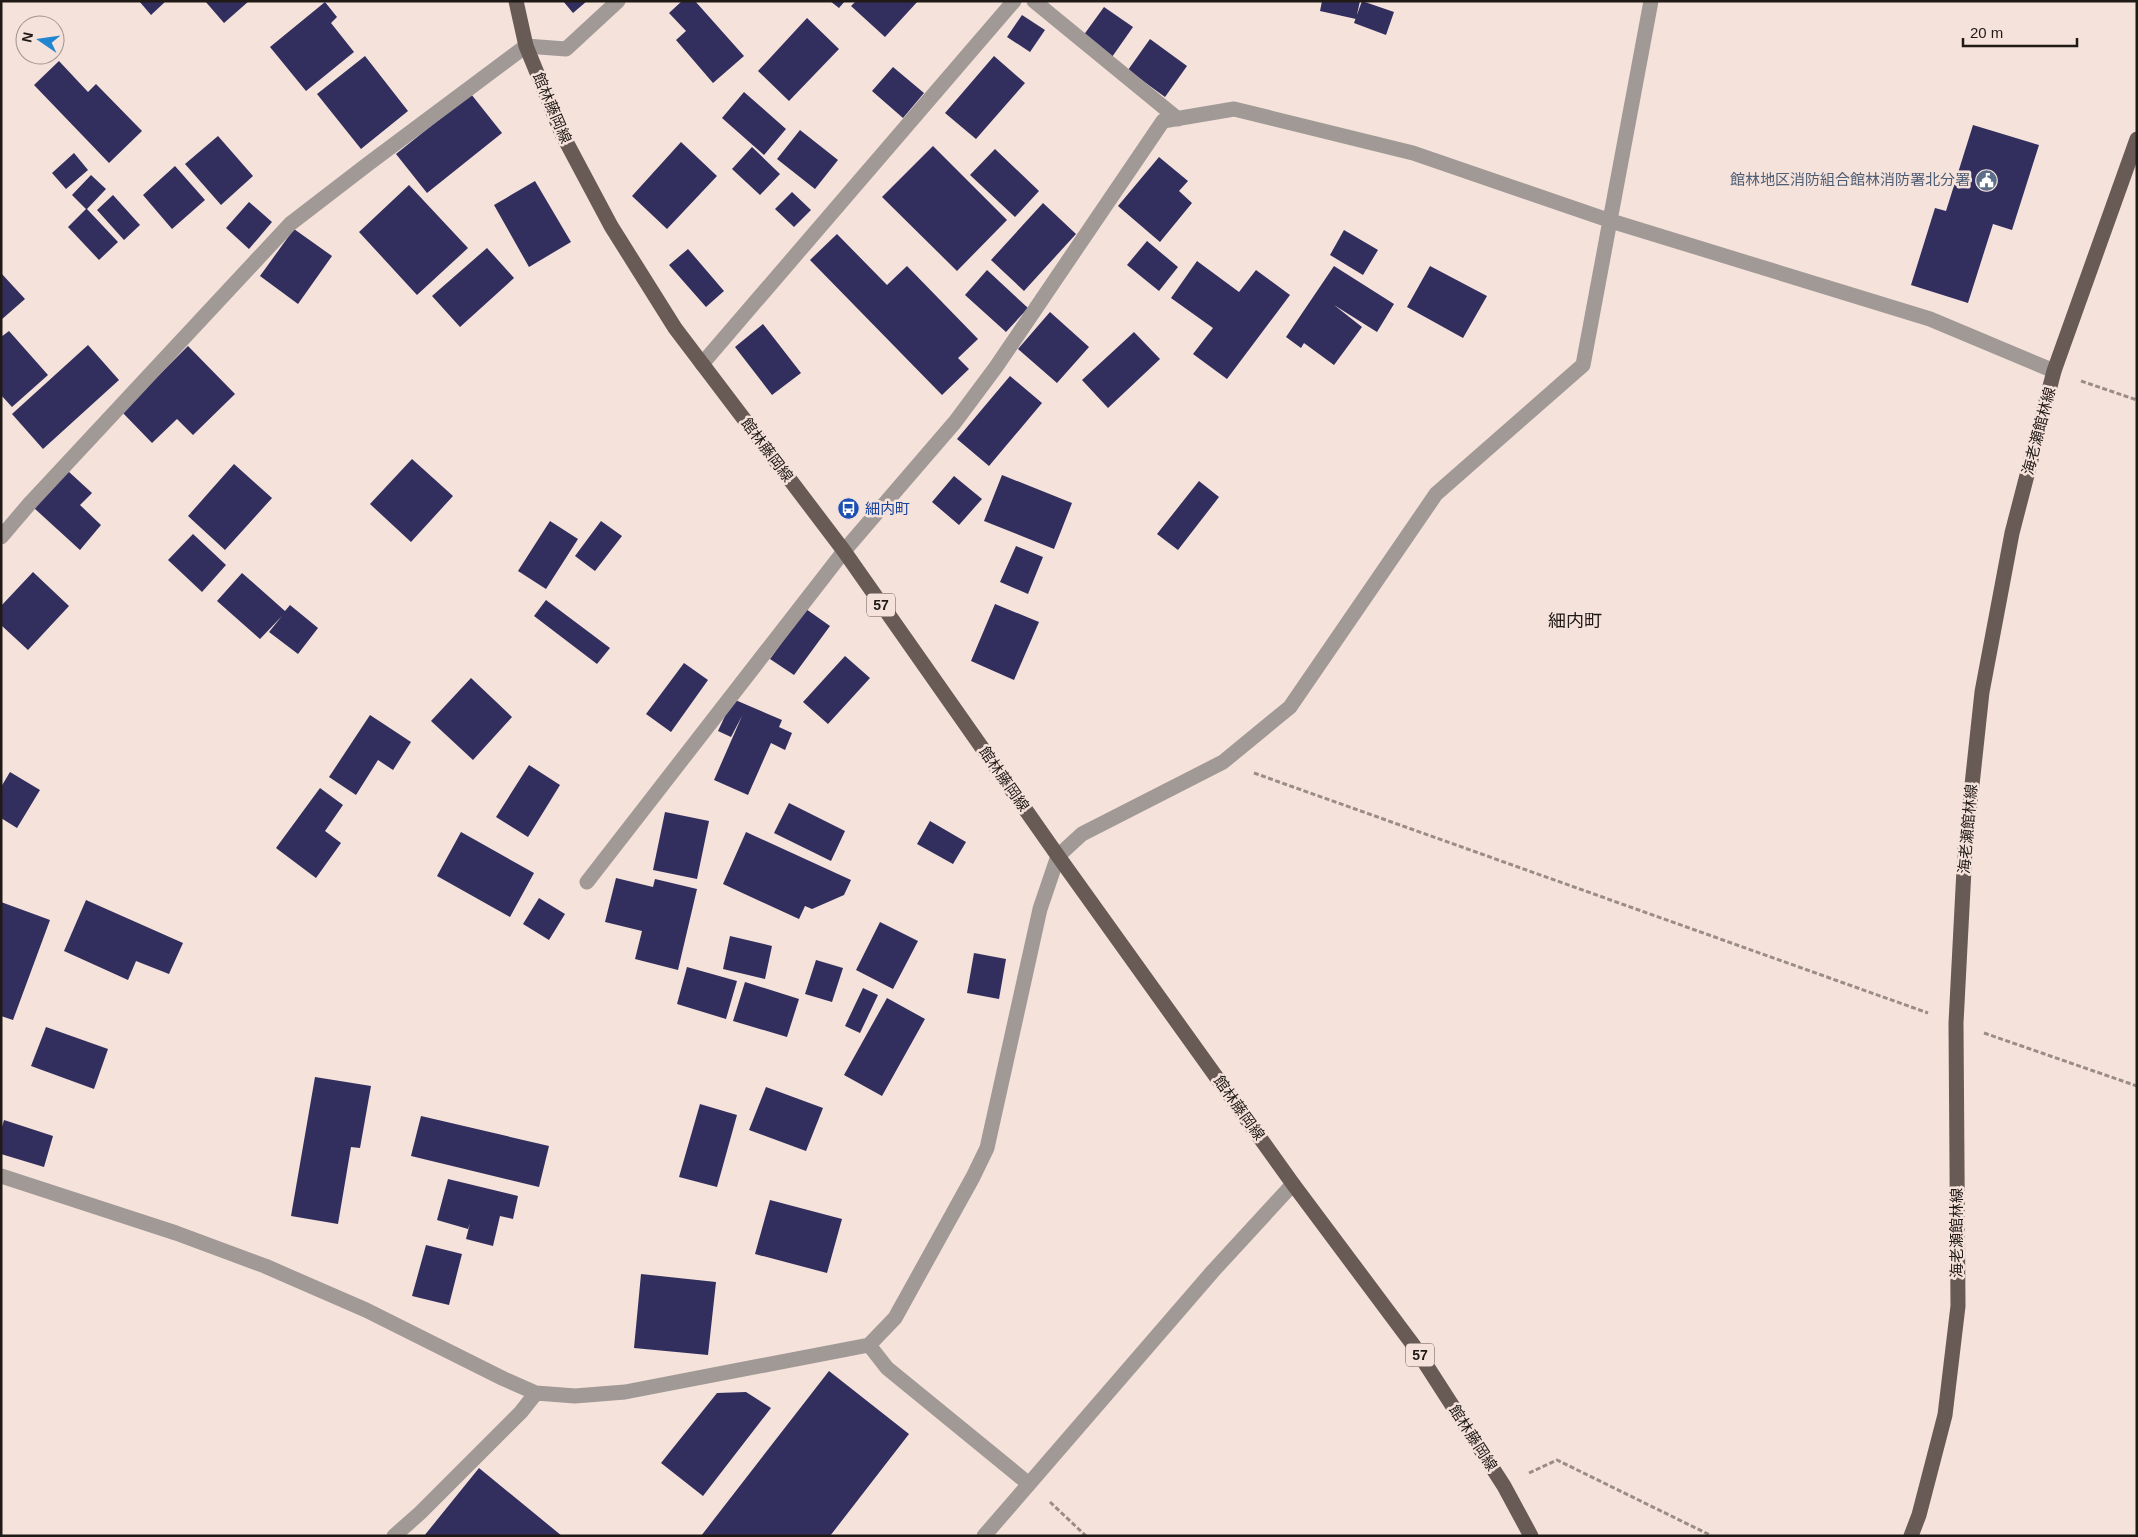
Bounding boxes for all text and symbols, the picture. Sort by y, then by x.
north arrow [15,15,65,65]
scale bar [1963,15,2077,47]
text: 20 m [1970,24,2003,41]
text: N [18,30,36,44]
street label: 館林藤岡線 [530,70,575,146]
public building icon: 館林地区消防組合館林消防署北分署 [1974,168,1998,192]
place label: 館林地区消防組合館林消防署北分署 [1730,171,1970,188]
street label: 海老瀬館林線 [2019,385,2058,477]
street label: 館林藤岡線 [738,415,797,485]
bus stop icon: 細内町 [837,497,861,521]
place label: 細内町 [865,500,910,517]
road number: 57 [867,594,895,616]
district label: 細内町 [1548,611,1602,631]
street label: 館林藤岡線 [976,743,1033,814]
street label: 海老瀬館林線 [1955,783,1980,875]
street label: 館林藤岡線 [1210,1072,1268,1143]
street label: 海老瀬館林線 [1948,1188,1965,1278]
road number: 57 [1406,1344,1434,1366]
street label: 館林藤岡線 [1446,1402,1501,1474]

